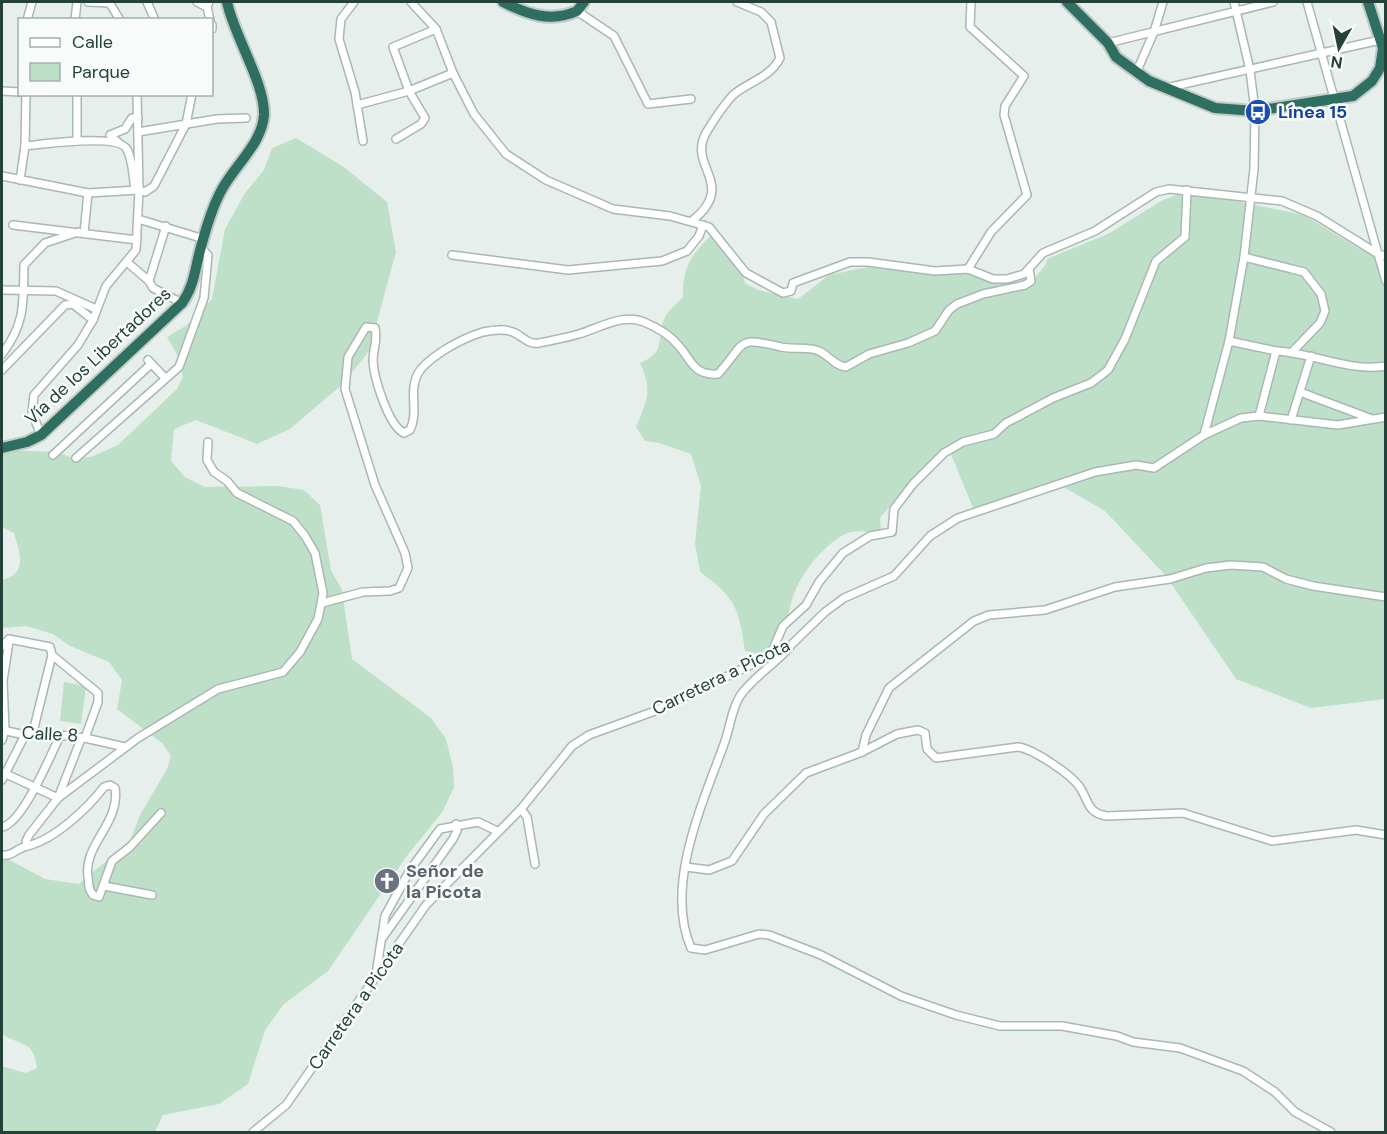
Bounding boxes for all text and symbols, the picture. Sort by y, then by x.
legend [18,18,213,96]
north arrow [1309,18,1369,78]
text: Calle [72,30,113,54]
text: N [1329,51,1344,74]
text: Parque [72,60,130,84]
bus stop icon: Línea 15 [1243,97,1273,127]
place label: Línea 15 [1278,100,1347,124]
street label: Vía de los Libertadores [20,282,176,430]
street label: Carretera a Picota [648,633,794,721]
street label: Calle 8 [21,721,79,747]
place label: Señor de la Picota [406,859,484,904]
church icon: Señor de la Picota [372,866,402,896]
street label: Carretera a Picota [303,937,409,1075]

